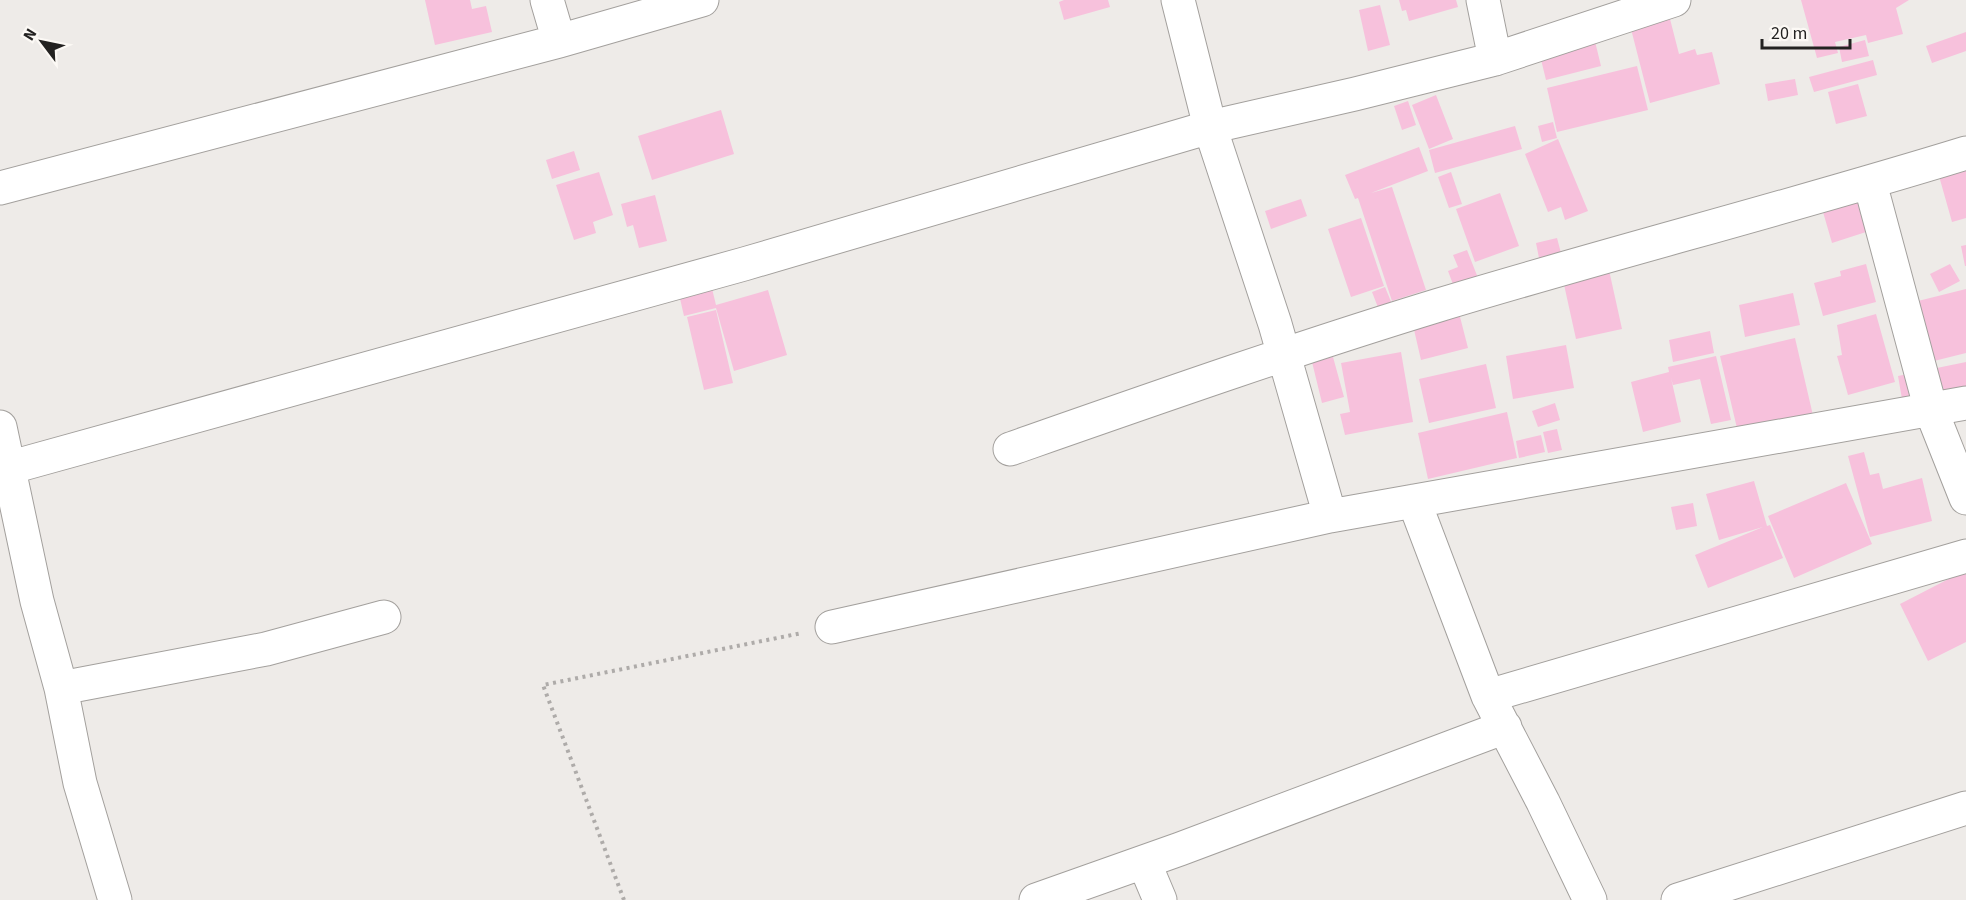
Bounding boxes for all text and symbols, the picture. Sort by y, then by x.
north arrow [12,12,72,72]
scale bar [1762,12,1850,50]
text: 20 m [1771,21,1807,46]
text: N [18,24,42,45]

